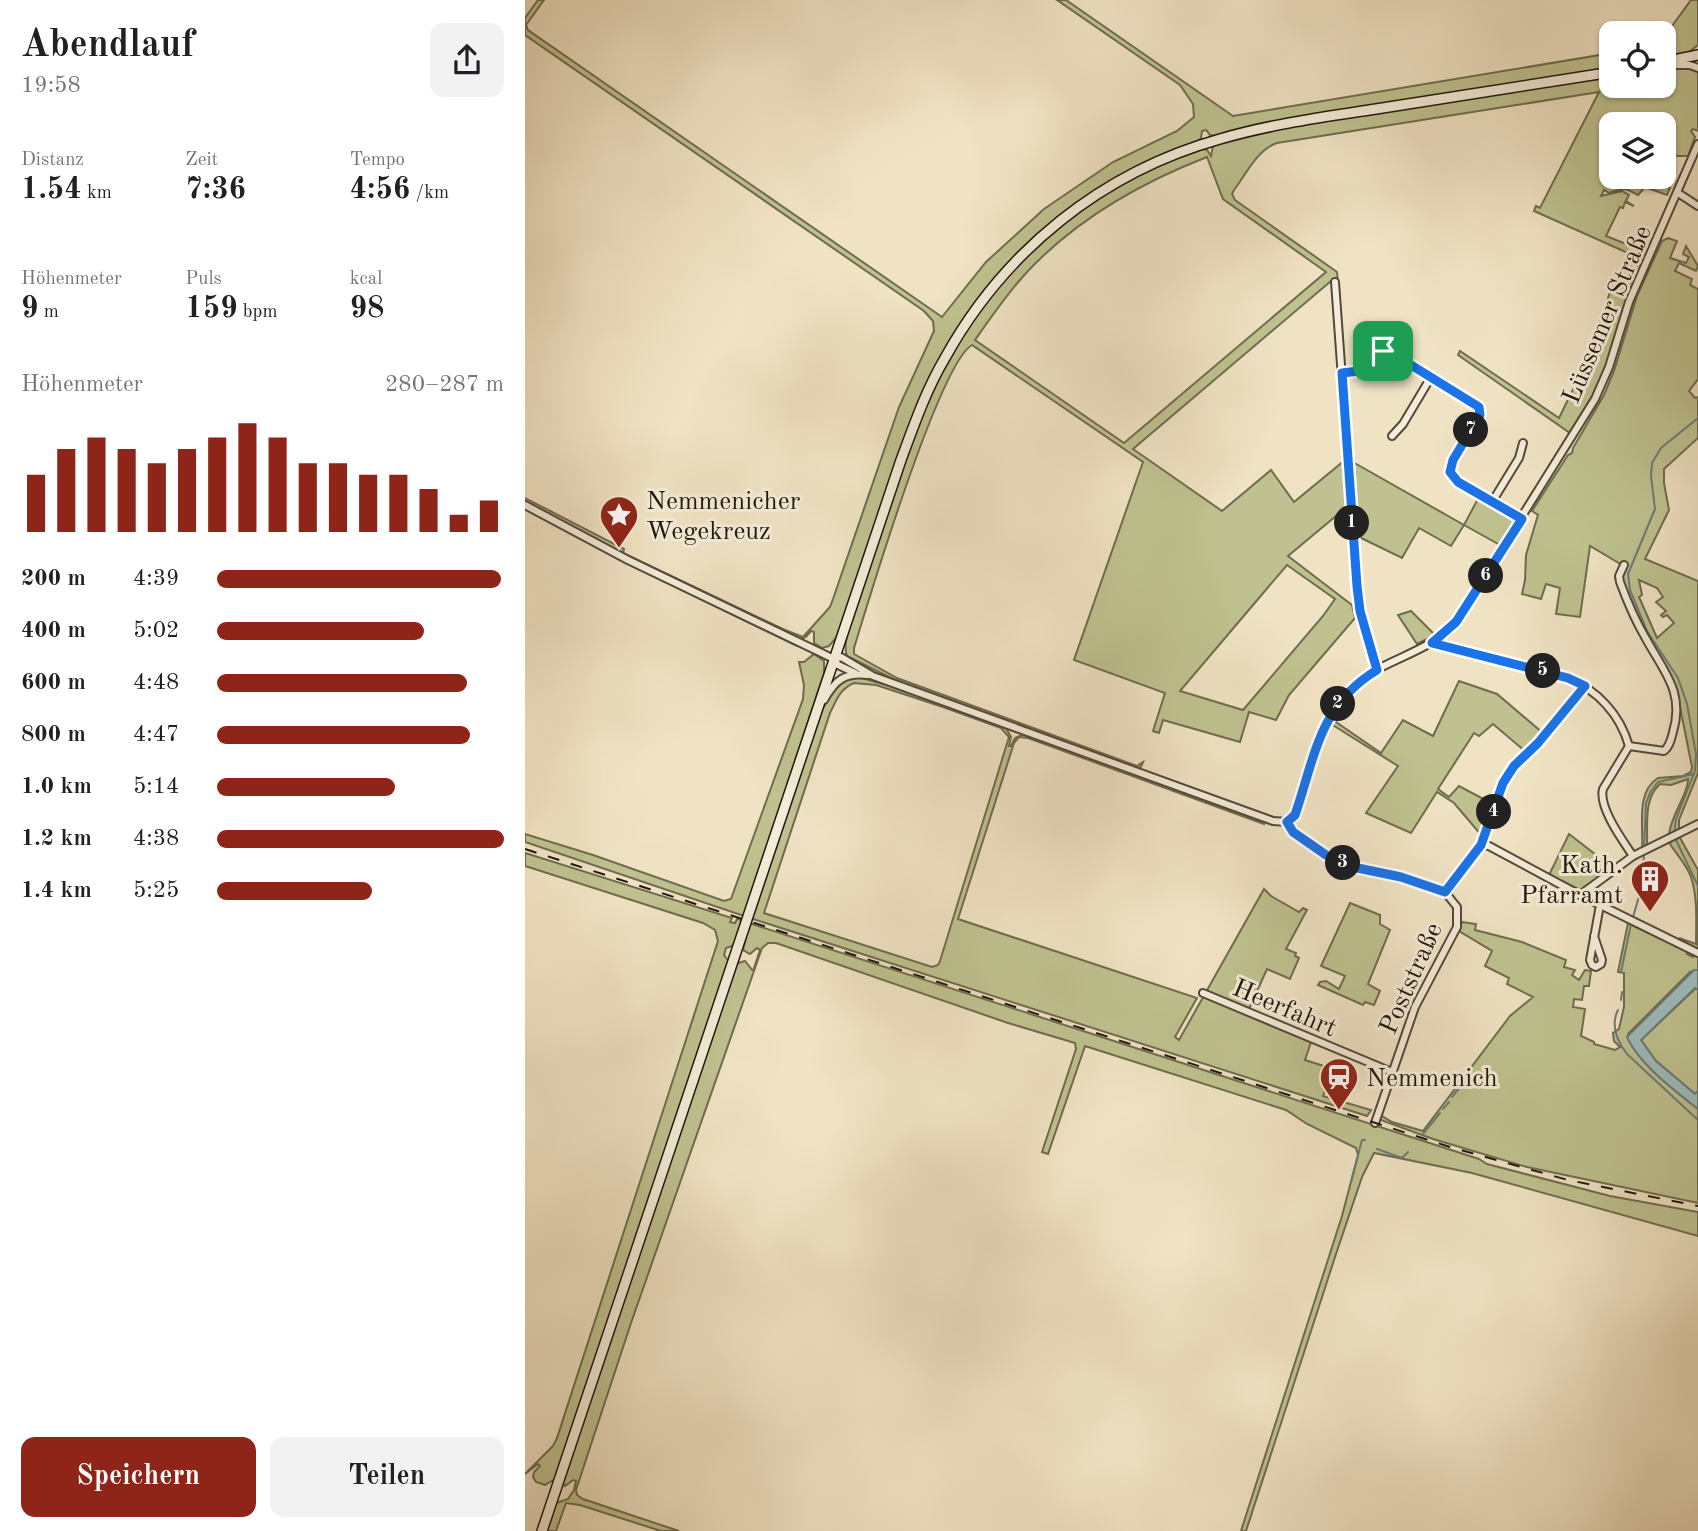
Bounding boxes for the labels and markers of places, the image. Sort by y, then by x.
pin [1353,321,1413,381]
pin: 7 [1453,412,1489,448]
place label: Nemmenicher Wegekreuz [646,489,801,545]
place icon: Nemmenicher Wegekreuz [598,494,640,549]
pin: 1 [1335,505,1369,540]
pin: 6 [1469,558,1503,594]
pin: 5 [1525,654,1561,688]
pin: 2 [1321,686,1355,722]
pin: 4 [1476,794,1511,830]
pin: 3 [1325,846,1361,880]
place label: Kath. Pfarramt [1520,853,1623,909]
building icon: Kath. Pfarramt [1629,858,1671,913]
station icon: Nemmenich [1318,1056,1360,1111]
place label: Nemmenich [1366,1066,1498,1092]

